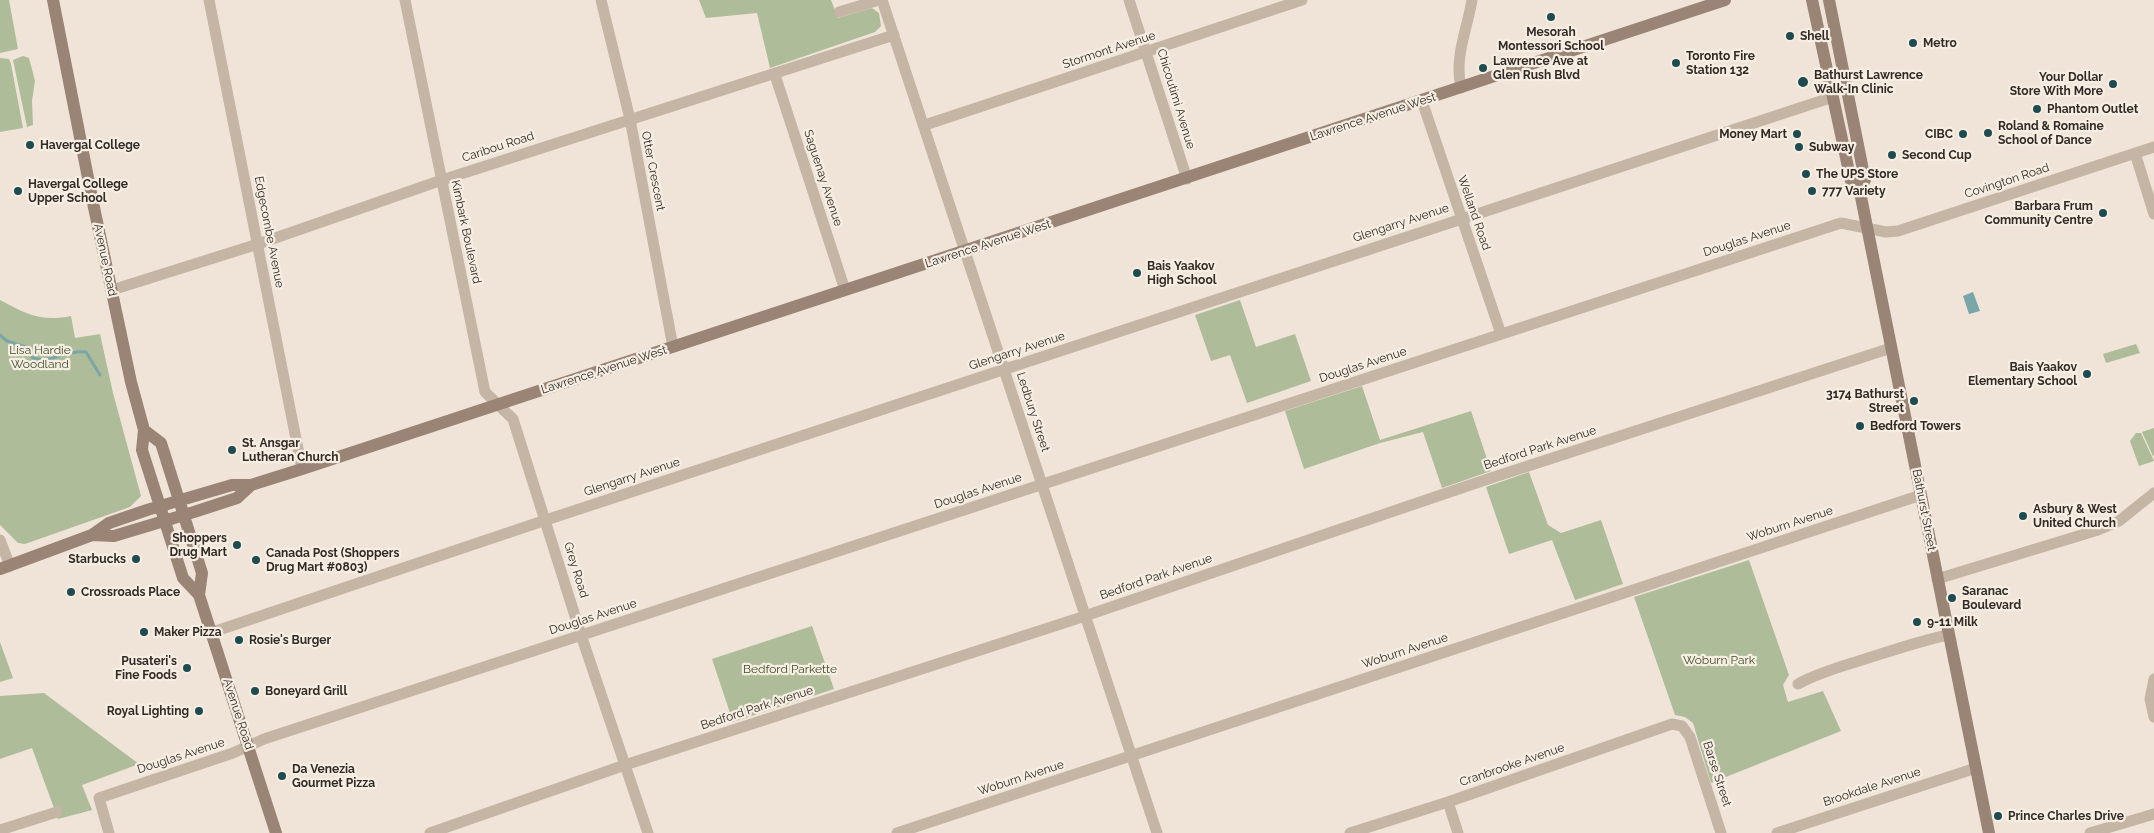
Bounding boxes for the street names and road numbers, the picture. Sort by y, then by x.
street label: Stormont Avenue [1061,28,1157,72]
street label: Chicoutimi Avenue [1154,47,1198,151]
street label: Lawrence Avenue West [1308,90,1438,144]
street label: Saguenay Avenue [801,128,845,228]
street label: Caribou Road [460,129,536,165]
street label: Otter Crescent [638,130,668,212]
street label: Covington Road [1963,160,2051,202]
street label: Welland Road [1454,174,1494,252]
street label: Edgecombe Avenue [251,175,287,289]
street label: Kimbark Boulevard [448,179,484,285]
street label: Glengarry Avenue [1351,201,1451,245]
street label: Lawrence Avenue West [923,217,1053,271]
street label: Douglas Avenue [1701,218,1793,260]
street label: Avenue Road [90,222,120,298]
street label: Glengarry Avenue [967,329,1067,373]
street label: Lawrence Avenue West [539,343,669,397]
street label: Douglas Avenue [1317,344,1409,386]
street label: Ledbury Street [1013,370,1053,454]
street label: Bedford Park Avenue [1482,423,1598,473]
street label: Glengarry Avenue [582,455,682,499]
street label: Bathurst Street [1909,468,1939,552]
street label: Douglas Avenue [932,470,1024,512]
street label: Woburn Avenue [1745,503,1835,545]
street label: Grey Road [561,540,591,600]
street label: Bedford Park Avenue [1098,551,1214,603]
street label: Douglas Avenue [547,596,639,638]
street label: Woburn Avenue [1360,630,1450,672]
street label: Avenue Road [220,677,256,751]
street label: Bedford Park Avenue [699,683,815,733]
street label: Douglas Avenue [135,735,227,777]
street label: Barse Street [1700,739,1734,809]
street label: Cranbrooke Avenue [1458,740,1566,790]
street label: Woburn Avenue [976,757,1066,799]
street label: Brookdale Avenue [1821,764,1923,810]

